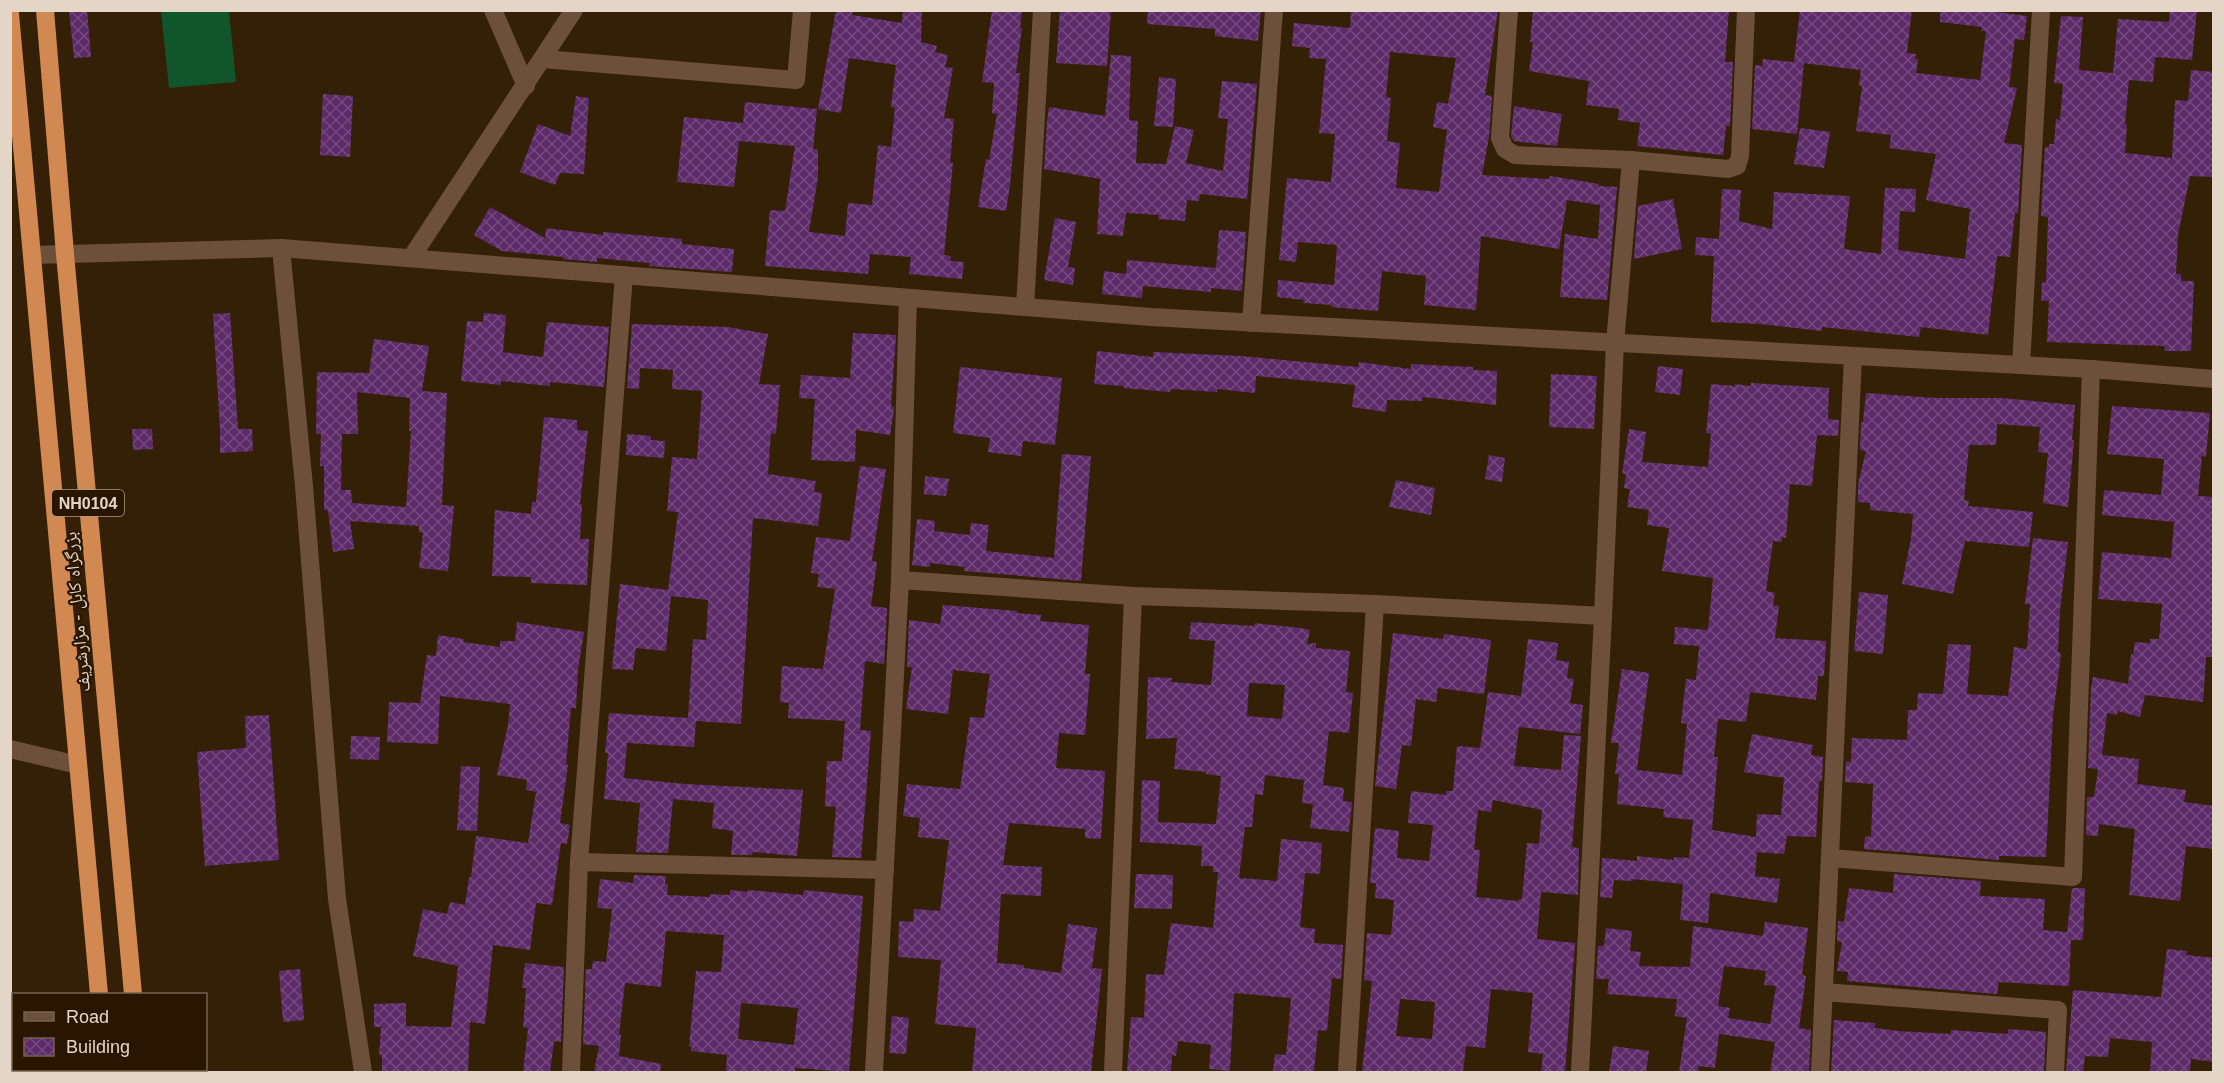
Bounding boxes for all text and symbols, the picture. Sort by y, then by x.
road number: NH0104 [52,490,124,516]
street label: بزرگراه کابل - مزارشریف [60,531,95,693]
legend [12,993,207,1071]
text: Road [66,1007,109,1027]
text: Building [66,1037,130,1057]

